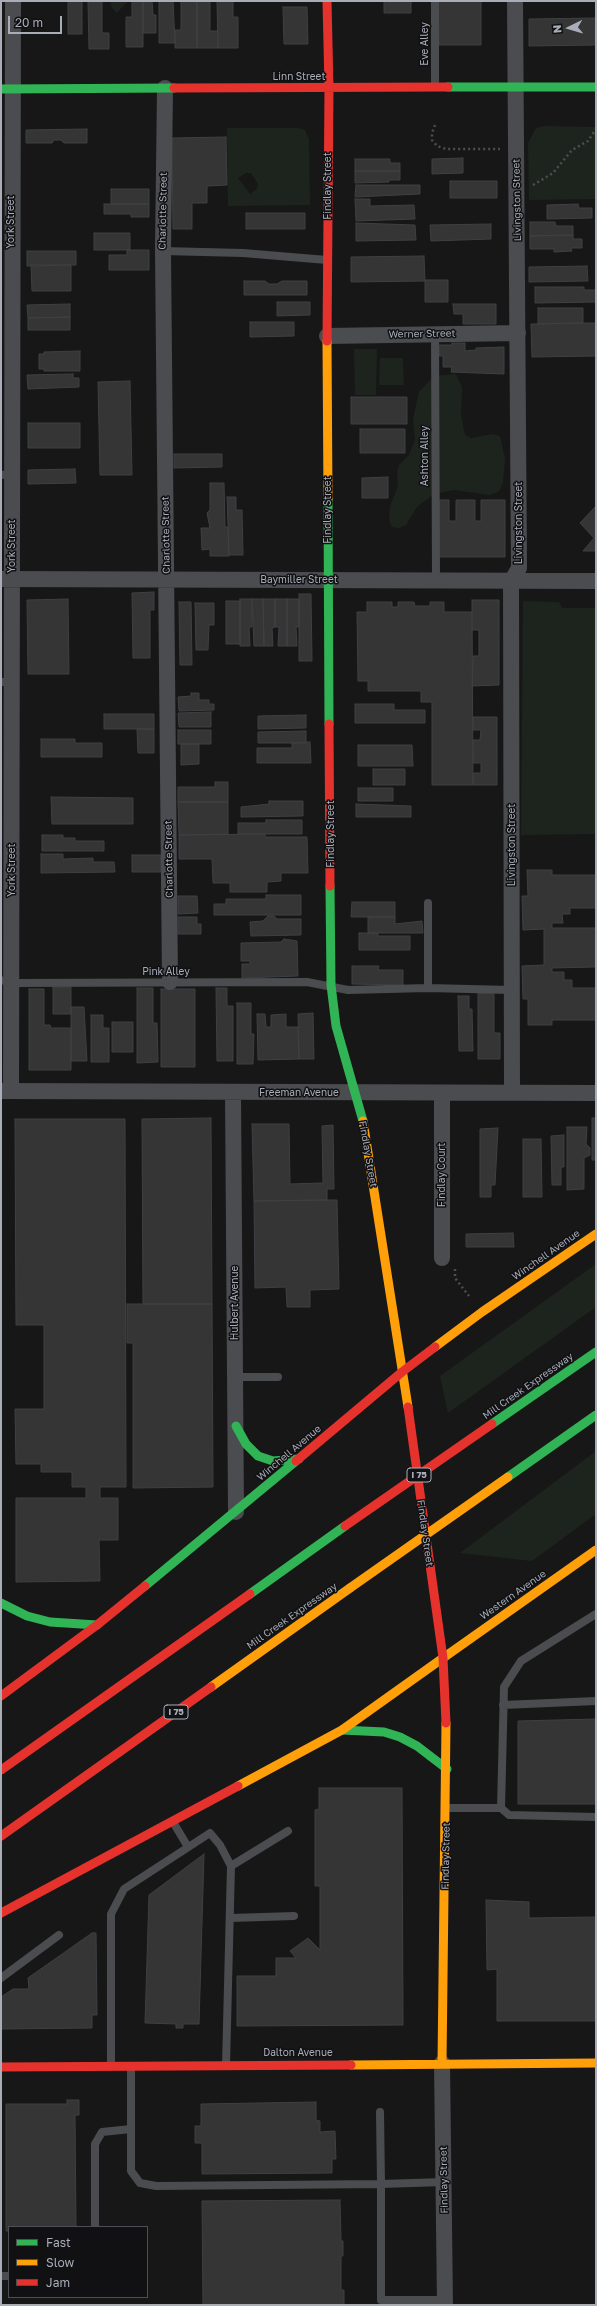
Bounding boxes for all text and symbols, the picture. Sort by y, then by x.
scale bar [10,8,64,34]
north arrow [549,8,589,48]
text: 20 m [15,15,43,30]
street label: Eve Alley [419,22,431,66]
text: N [550,24,563,34]
street label: Linn Street [273,71,325,83]
street label: Findlay Street [322,152,334,220]
street label: Livingston Street [510,159,524,241]
street label: Charlotte Street [156,172,170,250]
street label: York Street [5,195,17,249]
street label: Werner Street [388,327,456,341]
street label: Ashton Alley [419,426,431,486]
street label: Findlay Street [322,476,334,544]
street label: Livingston Street [513,482,525,564]
street label: Charlotte Street [159,496,173,574]
street label: York Street [6,519,18,573]
street label: Baymiller Street [260,574,338,586]
street label: Findlay Street [325,800,337,868]
street label: Livingston Street [506,804,518,886]
street label: Charlotte Street [162,820,176,898]
street label: York Street [6,843,18,897]
street label: Pink Alley [142,966,190,978]
street label: Freeman Avenue [259,1087,339,1099]
street label: Findlay Street [356,1120,380,1188]
street label: Findlay Court [436,1143,448,1207]
street label: Winchell Avenue [510,1227,582,1283]
street label: Hulbert Avenue [229,1266,241,1340]
street label: Mill Creek Expressway [481,1350,575,1422]
street label: Winchell Avenue [254,1423,324,1483]
road number: I 75 [407,1468,431,1482]
street label: Findlay Street [414,1499,436,1567]
street label: Western Avenue [478,1568,548,1622]
street label: Mill Creek Expressway [245,1580,339,1652]
road number: I 75 [164,1705,188,1719]
street label: Findlay Street [439,1822,453,1890]
street label: Dalton Avenue [263,2047,333,2059]
street label: Findlay Street [437,2146,451,2214]
legend [8,2226,148,2298]
text: Fast [46,2235,71,2250]
text: Slow [46,2255,74,2270]
text: Jam [46,2275,70,2290]

